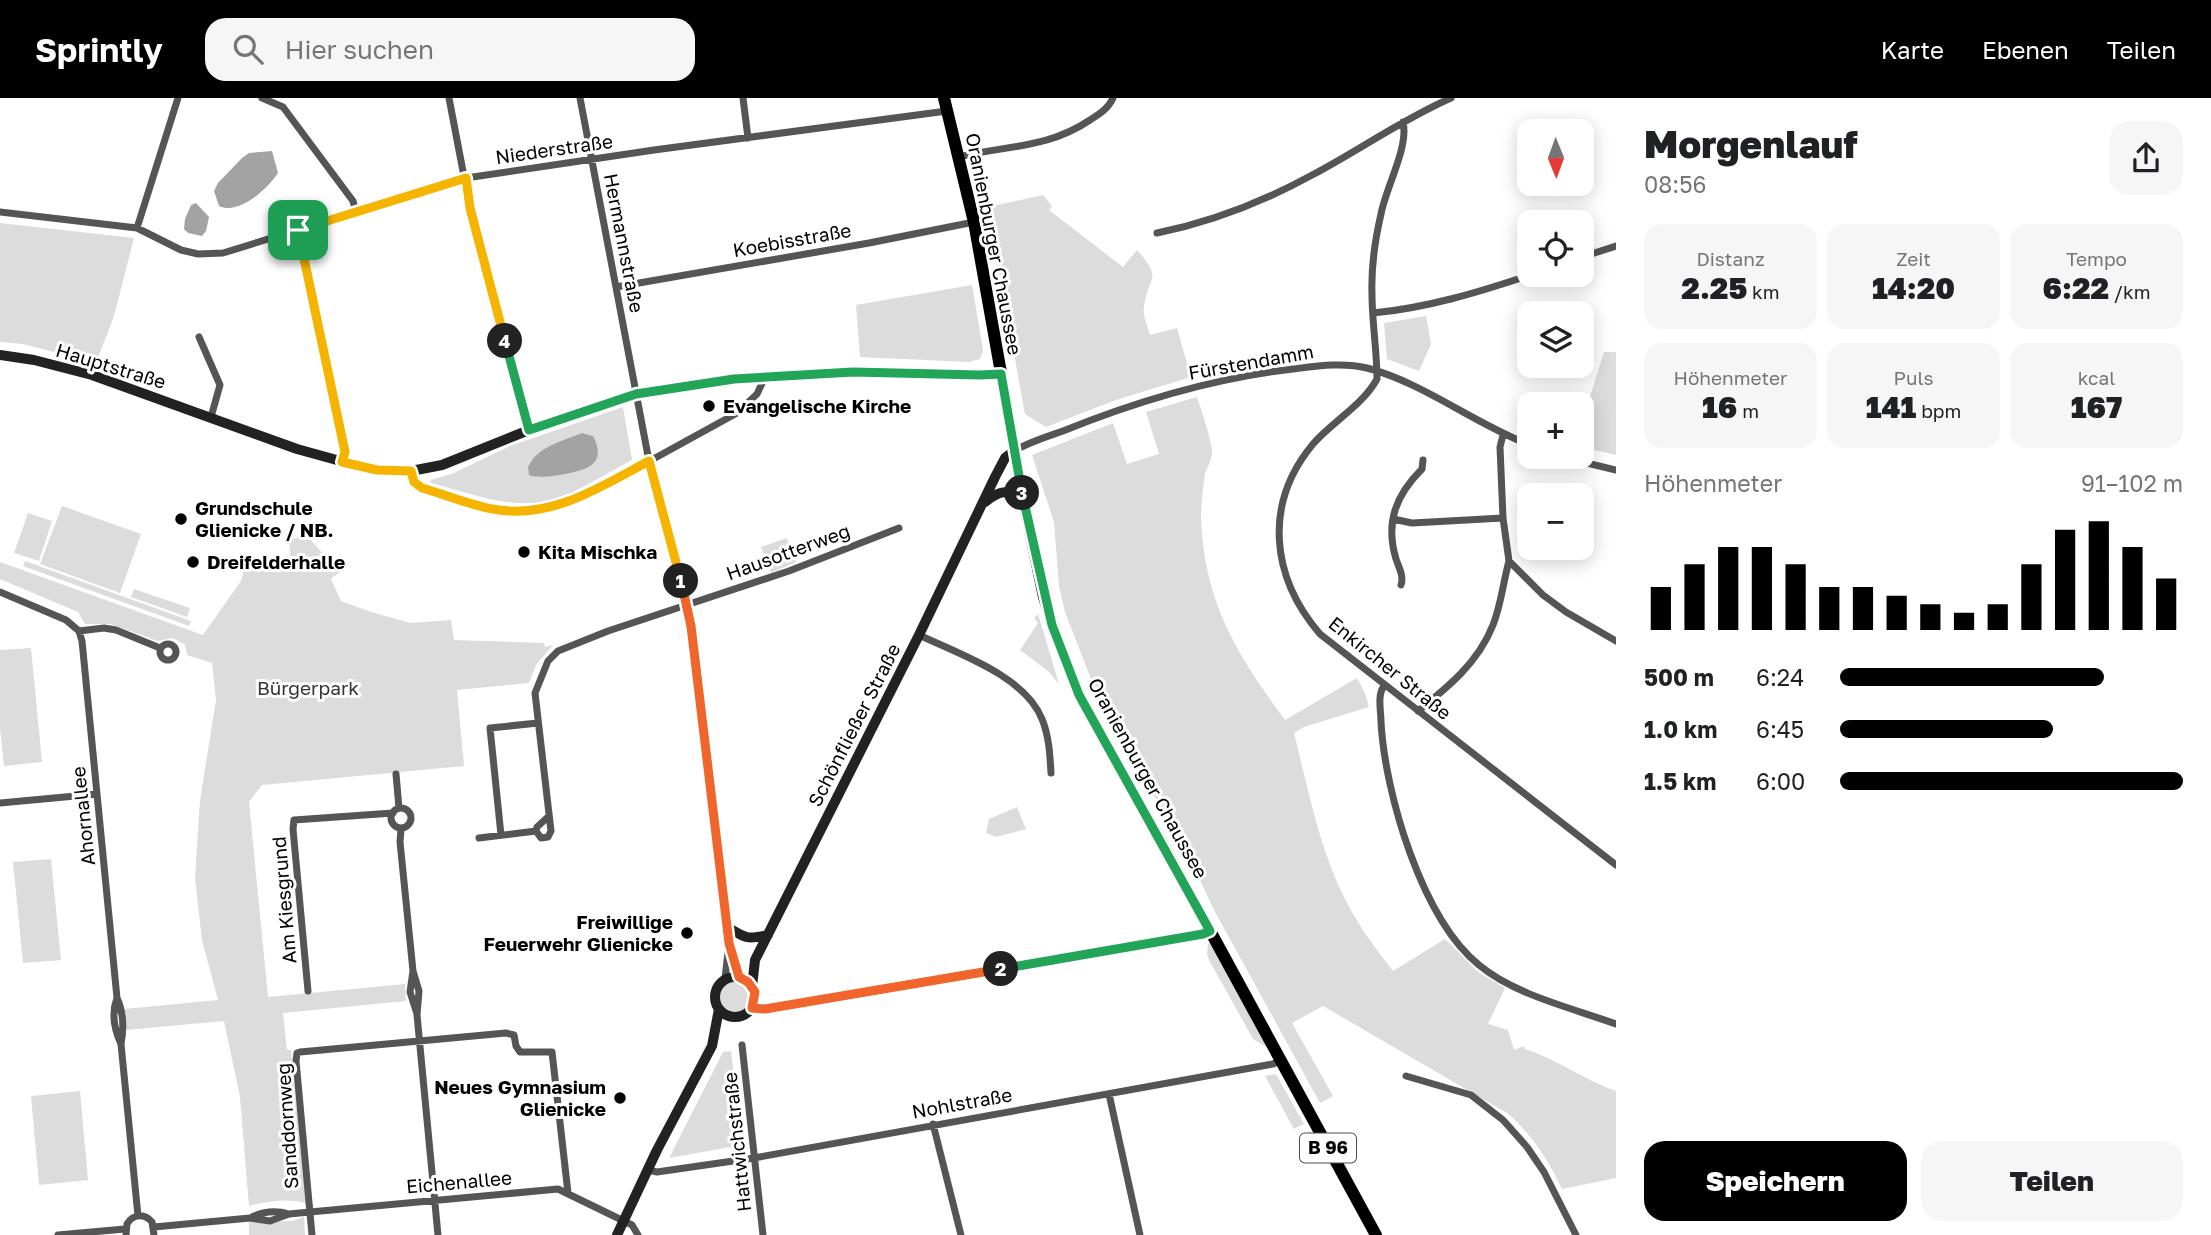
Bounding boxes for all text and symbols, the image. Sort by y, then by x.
search box [205,18,695,81]
text: Sprintly [35,30,163,69]
icon: search [229,30,267,68]
text: Hier suchen [285,34,434,65]
text: Karte [1881,35,1944,64]
text: Ebenen [1982,35,2069,64]
text: Teilen [2107,35,2176,64]
north arrow [1517,119,1594,196]
map controls [1517,119,1594,560]
text: Morgenlauf [1644,121,1858,166]
button: share [2109,121,2183,195]
street label: Niederstraße [494,129,614,168]
street label: Oranienburger Chaussee [962,131,1027,357]
text: 08:56 [1644,170,1706,198]
street label: Hermannstraße [600,171,649,315]
pin [268,200,328,260]
button: locate [1517,210,1594,287]
icon: arrive [279,211,317,249]
street label: Koebisstraße [731,218,853,261]
text: Distanz [1696,247,1765,270]
text: Zeit [1896,247,1931,270]
text: Tempo [2066,247,2127,270]
text: 2.25 [1681,270,1747,306]
text: 14:20 [1872,270,1955,306]
text: 6:22 [2042,270,2109,306]
text: km [1747,280,1780,303]
text: /km [2109,280,2151,303]
button: layers [1517,301,1594,378]
pin: 4 [488,324,522,358]
text: 4 [499,329,510,352]
street label: Hauptstraße [53,338,169,393]
street label: Fürstendamm [1187,339,1315,384]
text: Höhenmeter [1673,366,1788,389]
text: Puls [1893,366,1934,389]
text: kcal [2078,366,2115,389]
text: 16 [1702,389,1737,425]
text: 141 [1866,389,1916,425]
text: 167 [2071,389,2122,425]
button: + [1517,392,1594,469]
place label: Evangelische Kirche [723,394,911,417]
marker: Evangelische Kirche [701,398,717,414]
text: m [1737,399,1759,422]
text: bpm [1916,399,1961,422]
text: Höhenmeter [1644,469,1782,497]
text: 91–102 m [2081,469,2183,497]
pin: 3 [1004,476,1040,510]
text: 3 [1016,481,1027,504]
button: − [1517,483,1594,560]
place label: Grundschule Glienicke / NB. [195,496,334,541]
marker: Grundschule Glienicke / NB. [173,511,189,527]
street label: Hausotterweg [723,519,853,585]
place label: Kita Mischka [538,540,657,563]
marker: Kita Mischka [516,544,532,560]
place label: Dreifelderhalle [207,550,345,573]
marker: Dreifelderhalle [185,554,201,570]
pin: 1 [664,564,698,598]
text: 1 [676,569,685,592]
street label: Enkircher Straße [1324,611,1456,724]
street label: Schönfließer Straße [802,639,905,810]
text: 500 m [1644,663,1714,691]
text: 6:24 [1756,663,1804,691]
street label: Oranienburger Chaussee [1084,673,1213,882]
park label: Bürgerpark [257,676,359,699]
text: 1.0 km [1644,715,1717,743]
text: 6:45 [1756,715,1804,743]
street label: Ahornallee [66,765,99,867]
text: 1.5 km [1644,767,1716,795]
text: 6:00 [1756,767,1805,795]
street label: Am Kiesgrund [266,836,301,965]
place label: Freiwillige Feuerwehr Glienicke [484,910,673,955]
marker: Freiwillige Feuerwehr Glienicke [679,925,695,941]
pin: 2 [984,952,1018,986]
text: 2 [995,957,1006,980]
street label: Sanddornweg [271,1062,302,1190]
street label: Hattwichstraße [718,1071,755,1213]
place label: Neues Gymnasium Glienicke [434,1075,606,1120]
street label: Nohlstraße [910,1082,1014,1123]
marker: Neues Gymnasium Glienicke [612,1090,628,1106]
road number: B 96 [1300,1134,1356,1162]
button: Speichern [1644,1141,1907,1221]
button: Teilen [1921,1141,2183,1221]
street label: Eichenallee [405,1165,513,1198]

